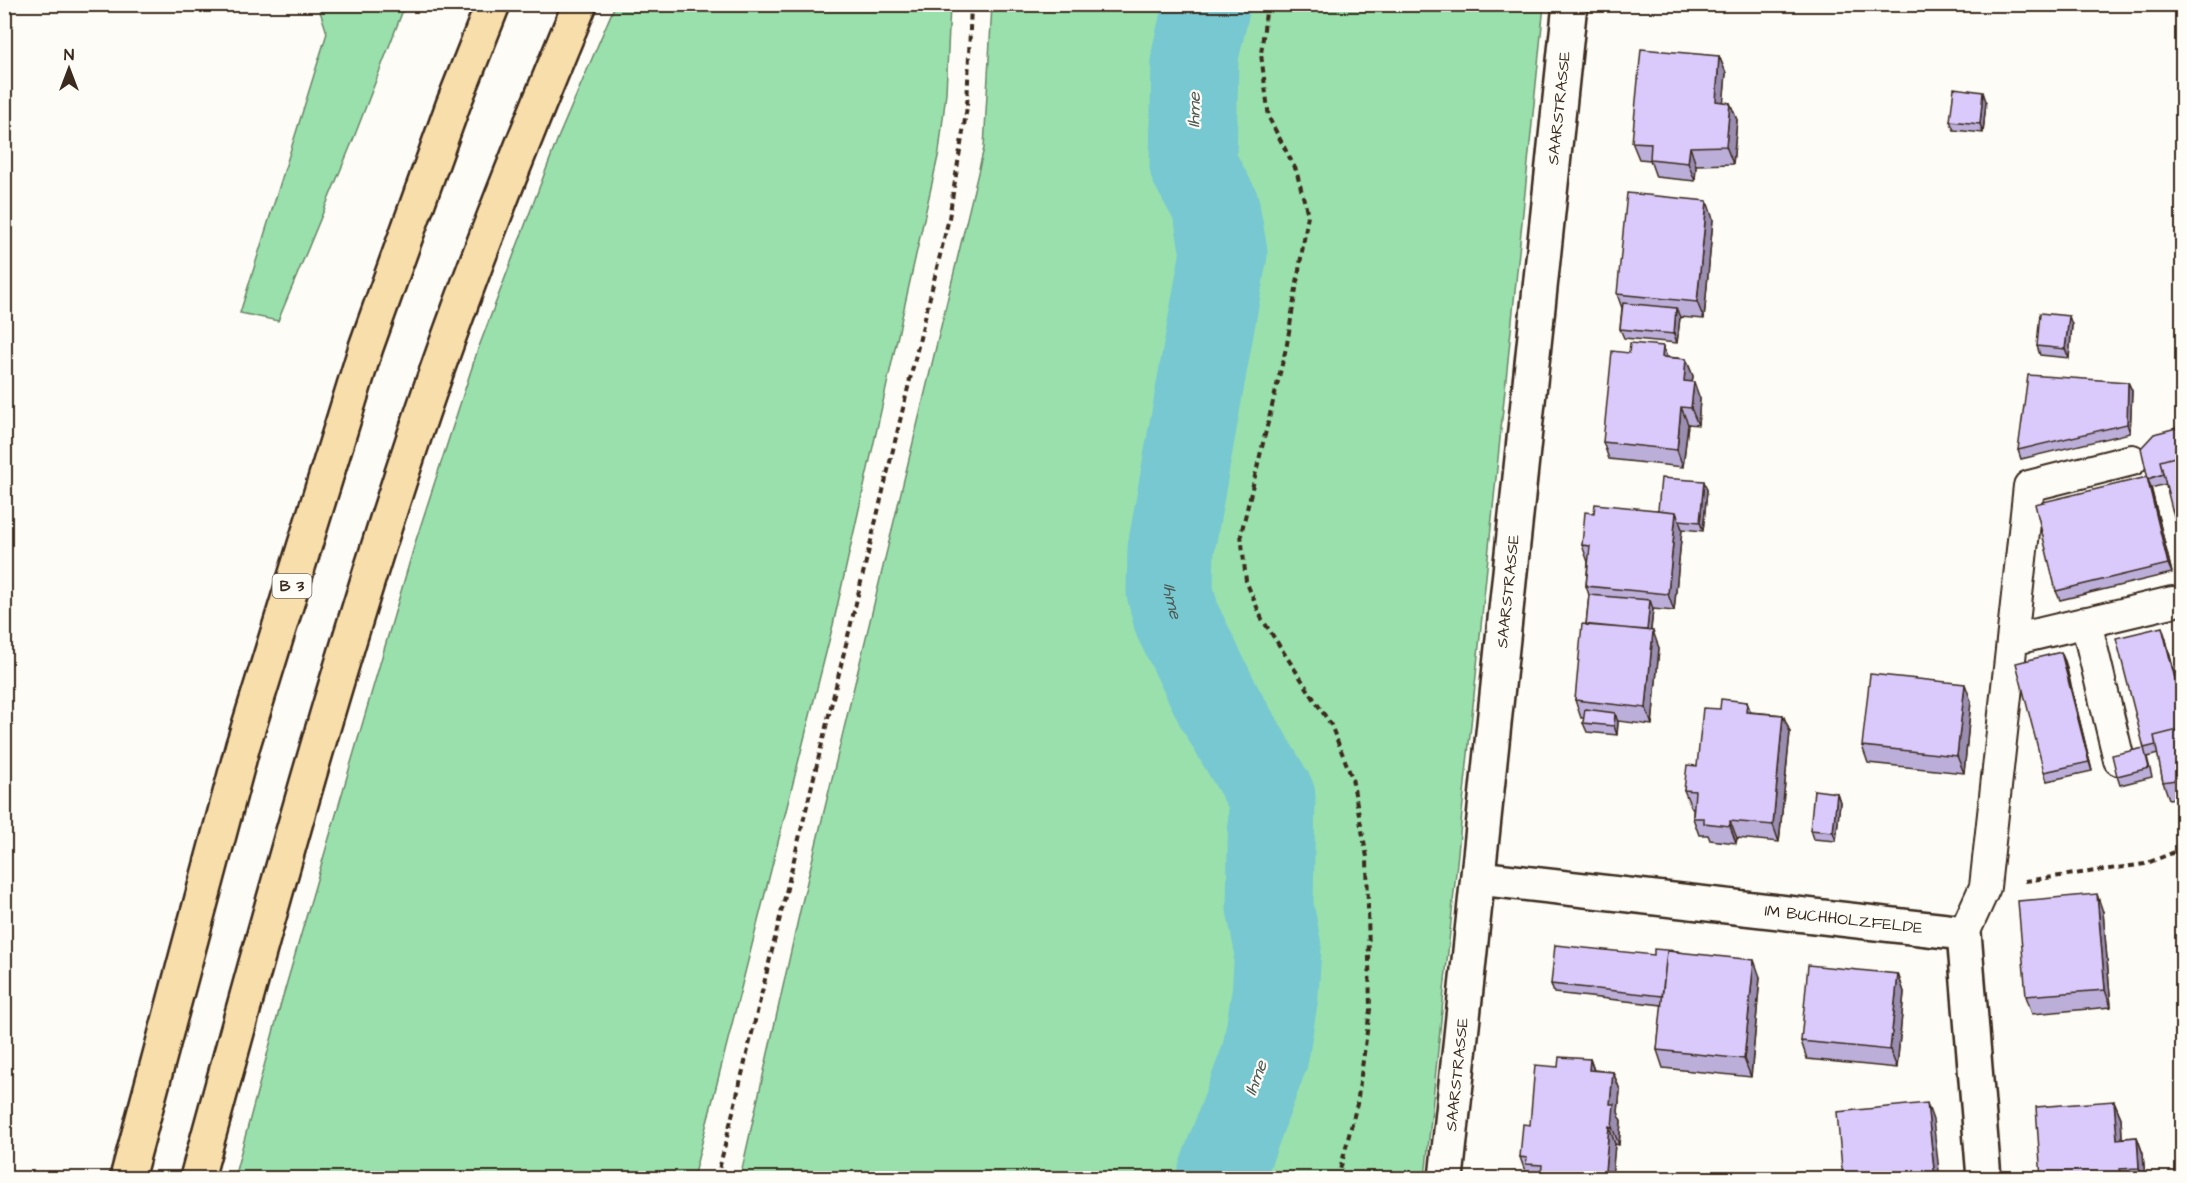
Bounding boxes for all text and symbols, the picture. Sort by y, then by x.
north arrow [39,39,99,99]
text: N [64,44,74,66]
street label: SAARSTRASSE [1542,50,1576,166]
water label: Ihme [1181,91,1207,128]
street label: SAARSTRASSE [1491,533,1525,649]
road number: B 3 [272,574,312,598]
water label: Ihme [1157,583,1189,622]
street label: IM BUCHHOLZFELDE [1763,900,1924,939]
street label: SAARSTRASSE [1440,1016,1474,1132]
water label: Ihme [1238,1056,1274,1099]

